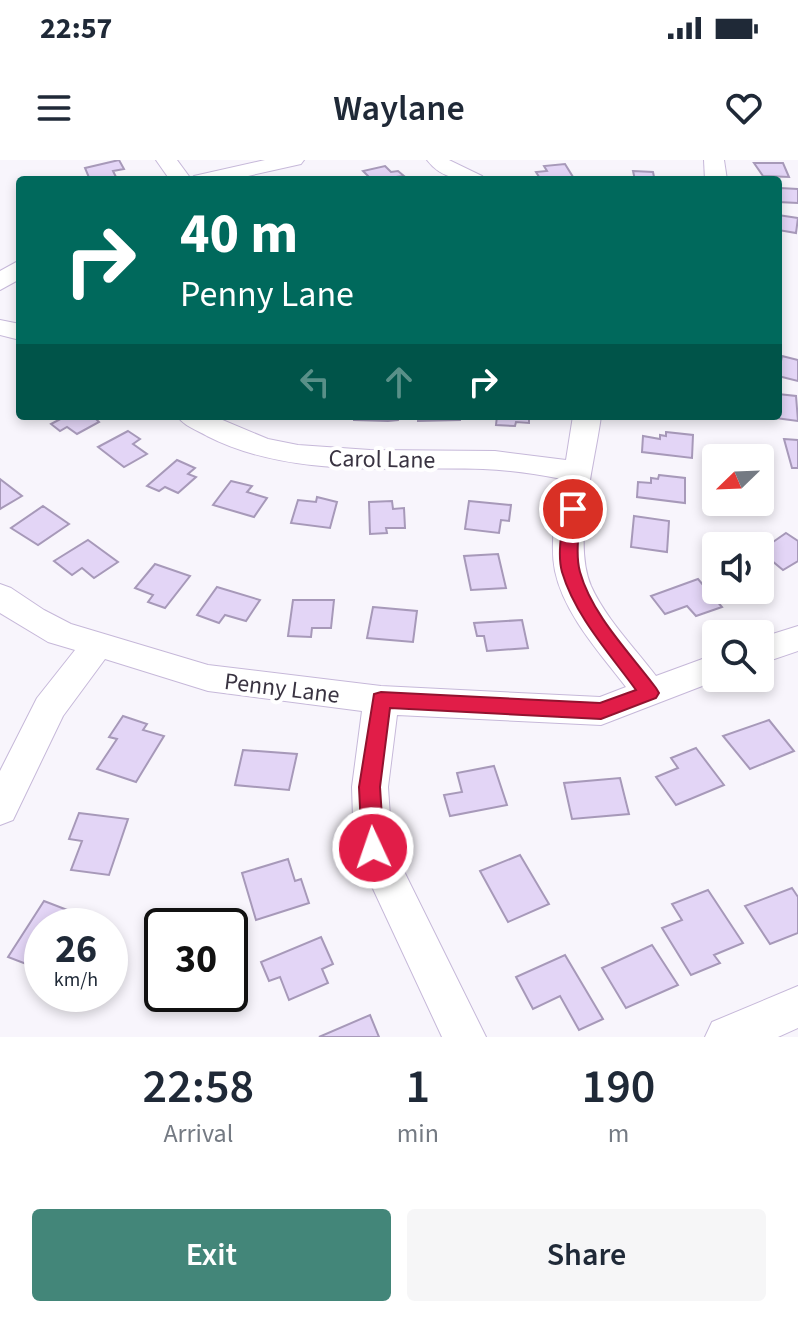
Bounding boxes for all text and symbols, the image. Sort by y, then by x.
text: 22:57 [40,7,112,50]
text: Waylane [333,83,465,134]
icon: menu [32,86,76,130]
icon: heart [722,86,766,130]
text: 40 m [180,195,298,274]
icon: right [48,208,152,312]
text: Penny Lane [180,269,354,320]
icon: left [293,360,337,404]
icon: ahead [377,360,421,404]
icon: right [461,360,505,404]
street label: Carol Lane [328,441,436,478]
north arrow [702,444,774,516]
map controls [702,444,774,692]
pin [539,475,607,543]
icon: arrive [551,487,595,531]
button: sound [702,532,774,604]
button: search [702,620,774,692]
street label: Penny Lane [222,664,342,713]
position arrow [331,806,415,890]
speed limit sign: 30 [144,908,248,1012]
text: 26 [55,921,97,978]
text: km/h [54,966,98,994]
text: 22:58 [143,1053,254,1121]
text: 1 [406,1053,430,1121]
text: 190 [582,1053,655,1121]
text: Arrival [163,1115,233,1152]
text: min [397,1115,439,1152]
text: m [608,1115,629,1152]
button: Exit [32,1209,391,1301]
button: Share [407,1209,766,1301]

